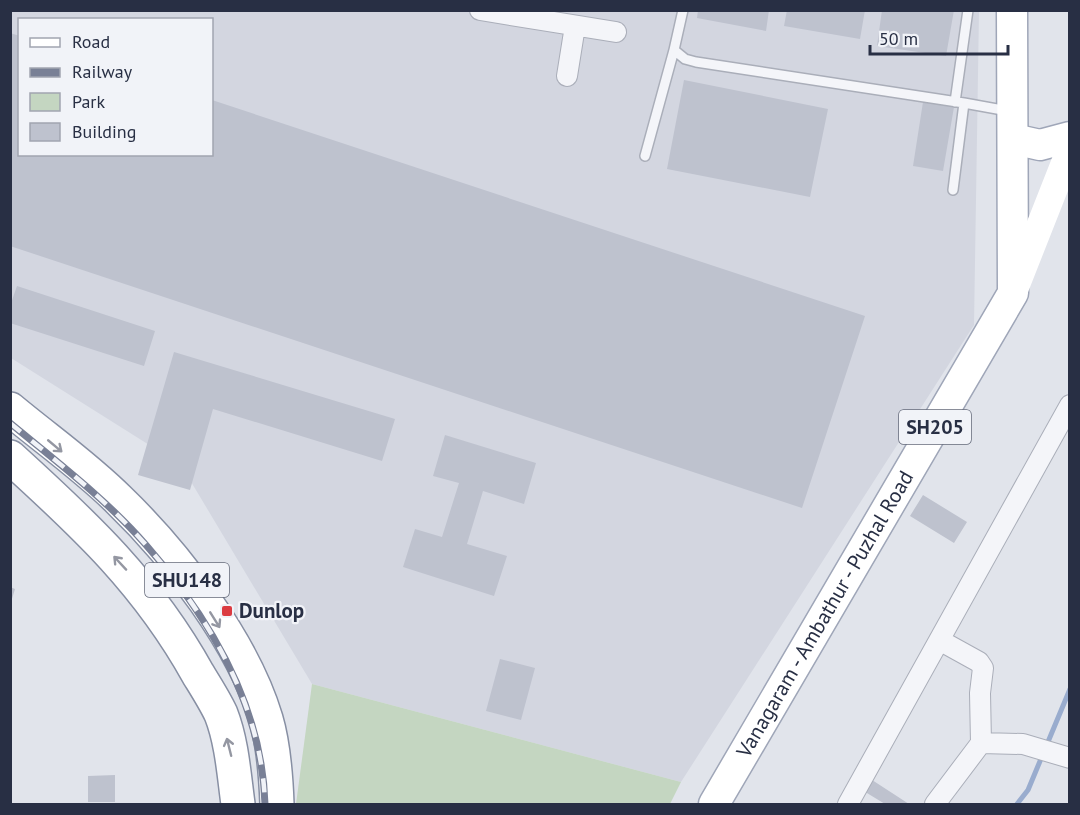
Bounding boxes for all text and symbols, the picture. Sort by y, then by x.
legend [18,18,213,156]
scale bar [870,18,1008,56]
text: 50 m [879,27,918,50]
text: Road [72,30,110,53]
text: Railway [72,60,133,83]
text: Park [72,90,105,113]
text: Building [72,120,136,143]
road number: SH205 [899,410,971,444]
one-way arrow [47,440,63,453]
street label: Vanagaram - Ambathur - Puzhal Road [730,466,919,763]
one-way arrow [113,556,127,571]
road number: SHU148 [145,563,229,597]
place label: Dunlop [239,597,304,624]
marker: Dunlop [220,604,234,618]
one-way arrow [209,611,221,627]
one-way arrow [222,738,234,757]

